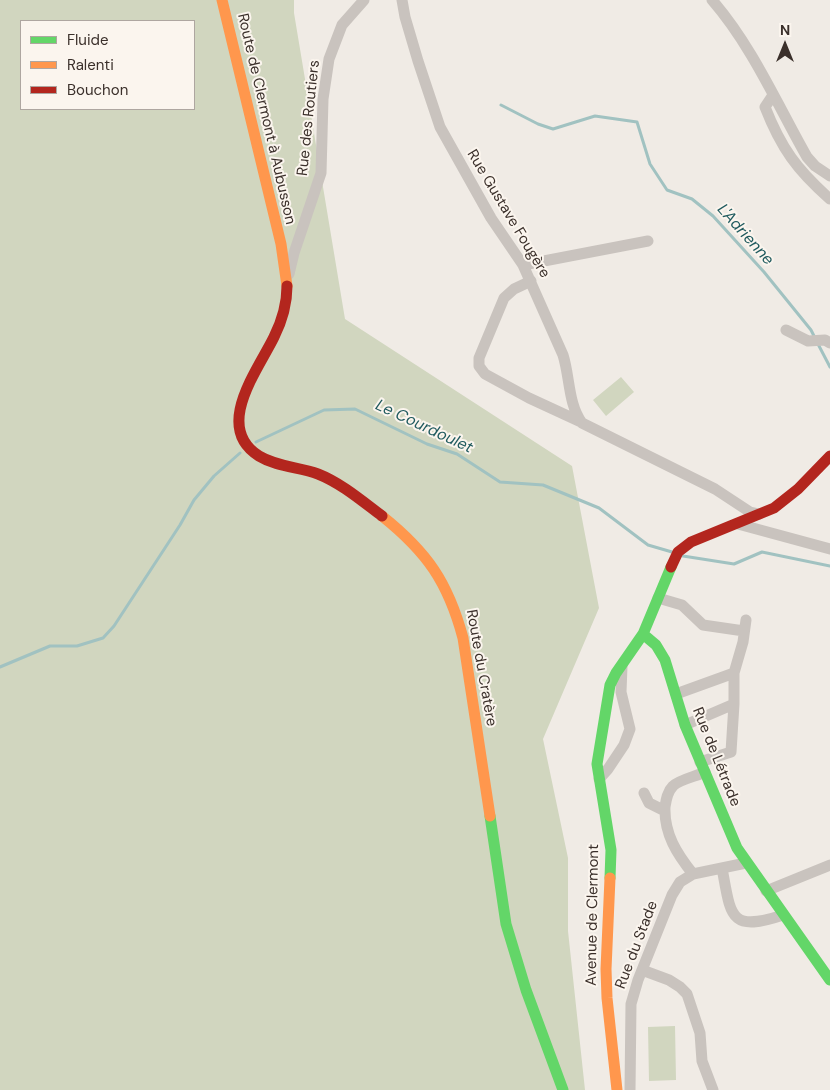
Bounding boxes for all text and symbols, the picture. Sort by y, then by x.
street label: Route de Clermont à Aubusson [233,12,299,226]
legend [20,20,195,110]
north arrow [760,20,810,70]
text: N [780,21,790,39]
text: Fluide [67,30,109,50]
text: Ralenti [67,55,114,75]
street label: Rue des Routiers [294,59,324,177]
text: Bouchon [67,80,128,100]
street label: Rue Gustave Fougère [463,147,553,281]
water label: L'Adrienne [713,201,777,269]
water label: Le Courdoulet [372,396,476,458]
street label: Route du Cratère [462,608,500,728]
street label: Rue de Létrade [688,705,744,809]
street label: Avenue de Clermont [583,844,603,986]
street label: Rue du Stade [612,899,662,991]

